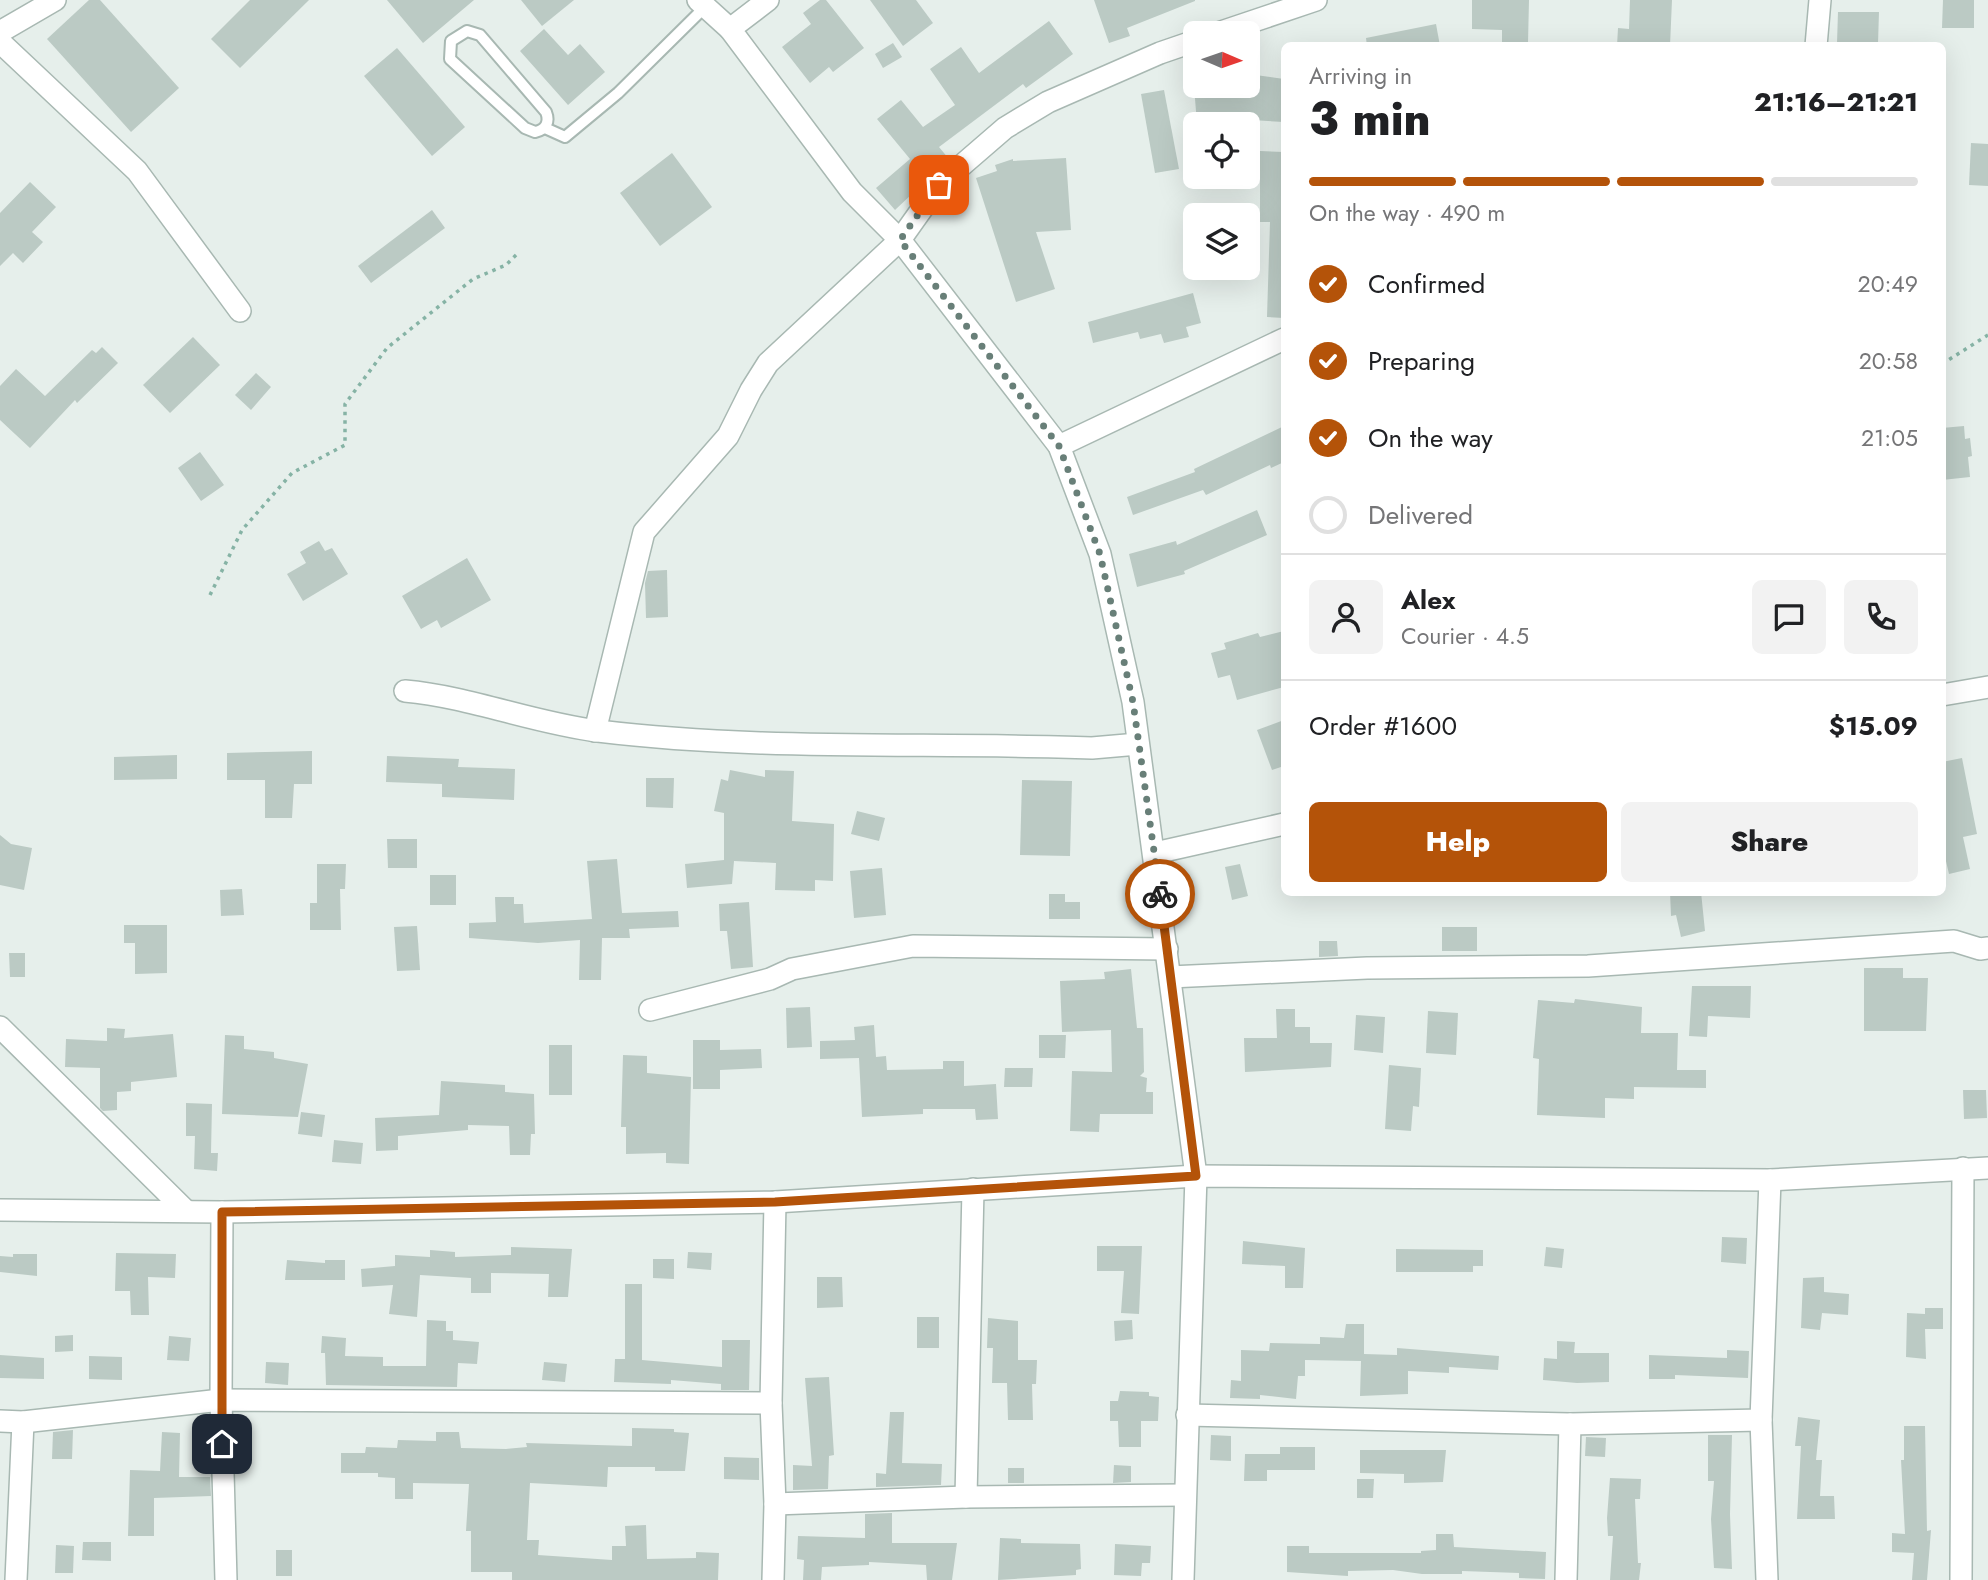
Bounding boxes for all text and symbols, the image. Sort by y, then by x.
north arrow [1183,21,1260,98]
map controls [1183,21,1260,280]
text: Arriving in [1309,59,1412,93]
text: 21:16–21:21 [1754,83,1918,121]
text: 3 min [1309,86,1431,152]
button: locate [1183,112,1260,189]
pin [909,155,969,215]
icon: bag [920,166,958,204]
text: On the way · 490 m [1309,196,1505,230]
button: layers [1183,203,1260,280]
icon: check [1309,265,1347,303]
text: Confirmed [1368,265,1485,303]
text: 20:49 [1858,267,1918,301]
icon: check [1309,342,1347,380]
text: Preparing [1368,342,1475,380]
text: 20:58 [1859,344,1918,378]
icon: check [1309,419,1347,457]
text: On the way [1368,419,1493,457]
text: 21:05 [1861,421,1918,455]
text: Delivered [1368,496,1473,534]
button: person [1309,580,1383,654]
button: chat [1752,580,1826,654]
button: phone [1844,580,1918,654]
text: Alex [1401,581,1455,619]
text: Courier · 4.5 [1401,619,1529,653]
text: Order #1600 [1309,707,1457,745]
text: $15.09 [1829,707,1918,745]
button: Help [1309,802,1607,882]
button: Share [1621,802,1918,882]
courier [1125,859,1195,929]
icon: bike [1141,875,1179,913]
pin [192,1414,252,1474]
icon: home [203,1425,241,1463]

